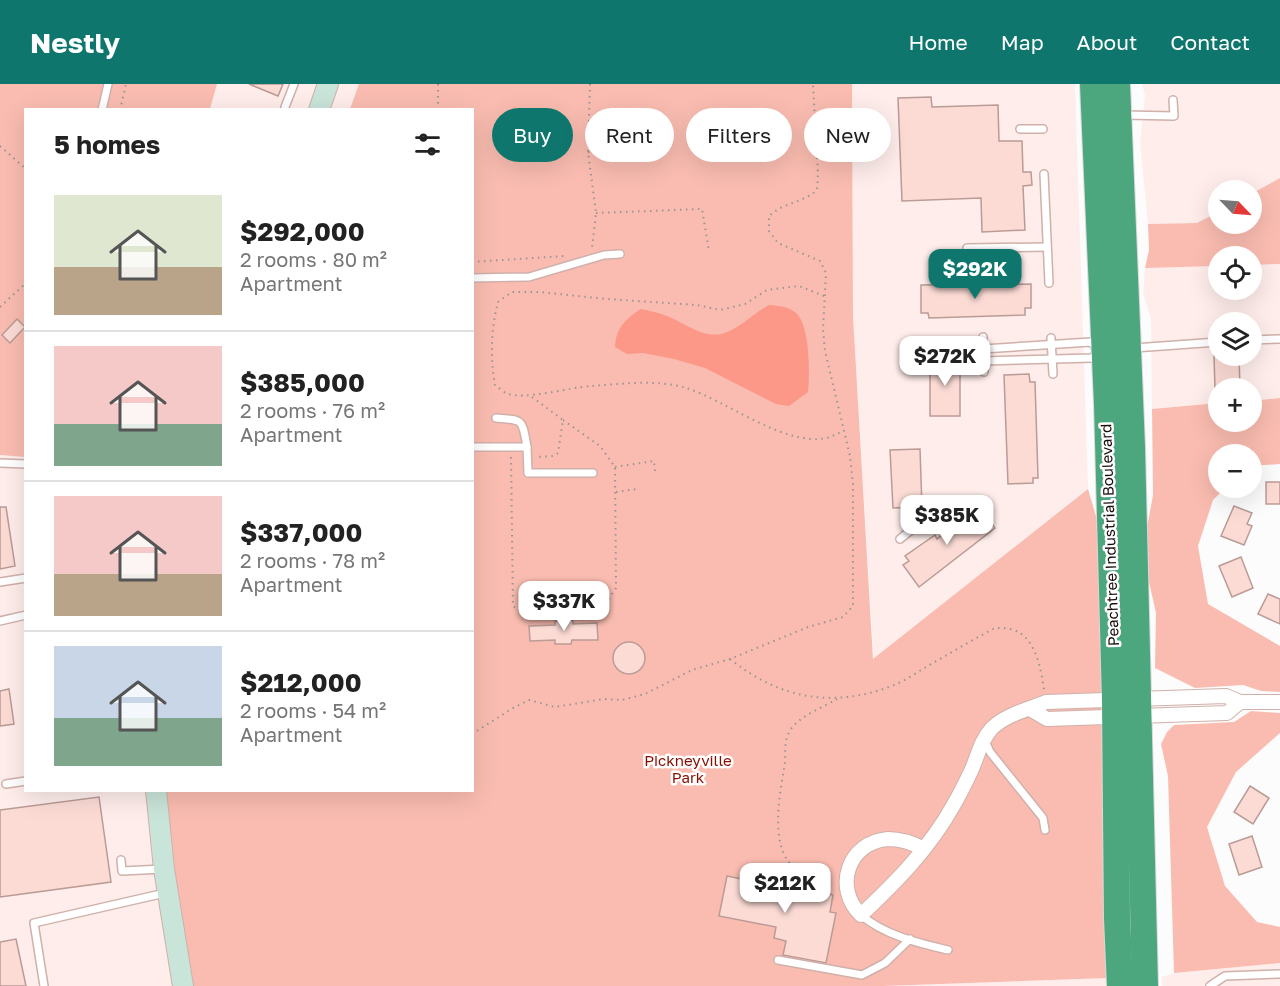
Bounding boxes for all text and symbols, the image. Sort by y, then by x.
text: Nestly [30,26,120,59]
text: Home [908,29,968,55]
text: Map [1001,29,1044,55]
text: About [1077,29,1137,55]
text: Contact [1170,29,1250,55]
chip: Buy [492,108,573,162]
chip: Rent [585,108,674,162]
chip: Filters [686,108,792,162]
chip: New [804,108,891,162]
icon: filters [411,128,444,161]
text: 5 homes [54,129,160,160]
north arrow [1208,180,1262,234]
map controls [1208,180,1262,498]
text: $292,000 [240,216,365,247]
icon: home [102,219,174,291]
button: locate [1208,246,1262,300]
text: 2 rooms · 80 m² [240,247,387,271]
pin: $292K [933,249,1017,300]
text: $292K [943,256,1008,280]
text: Apartment [240,271,343,295]
button: layers [1208,312,1262,366]
pin: $272K [903,336,987,387]
text: $272K [913,343,977,367]
text: $385,000 [240,367,365,398]
icon: home [102,370,174,442]
button: + [1208,378,1262,432]
text: 2 rooms · 76 m² [240,398,385,422]
text: Apartment [240,422,343,446]
street label: Peachtree Industrial Boulevard [1096,424,1122,647]
button: − [1208,444,1262,498]
pin: $385K [905,495,989,546]
text: $385K [914,502,980,526]
text: $337,000 [240,517,362,548]
icon: home [102,520,174,592]
text: 2 rooms · 78 m² [240,548,385,572]
text: Apartment [240,572,343,596]
pin: $337K [522,581,606,632]
text: $337K [532,588,596,612]
text: $212,000 [240,667,362,698]
icon: home [102,670,174,742]
text: 2 rooms · 54 m² [240,698,386,722]
text: Apartment [240,722,343,746]
park label: Pickneyville Park [644,751,732,786]
pin: $212K [743,863,827,914]
text: $212K [754,870,816,894]

